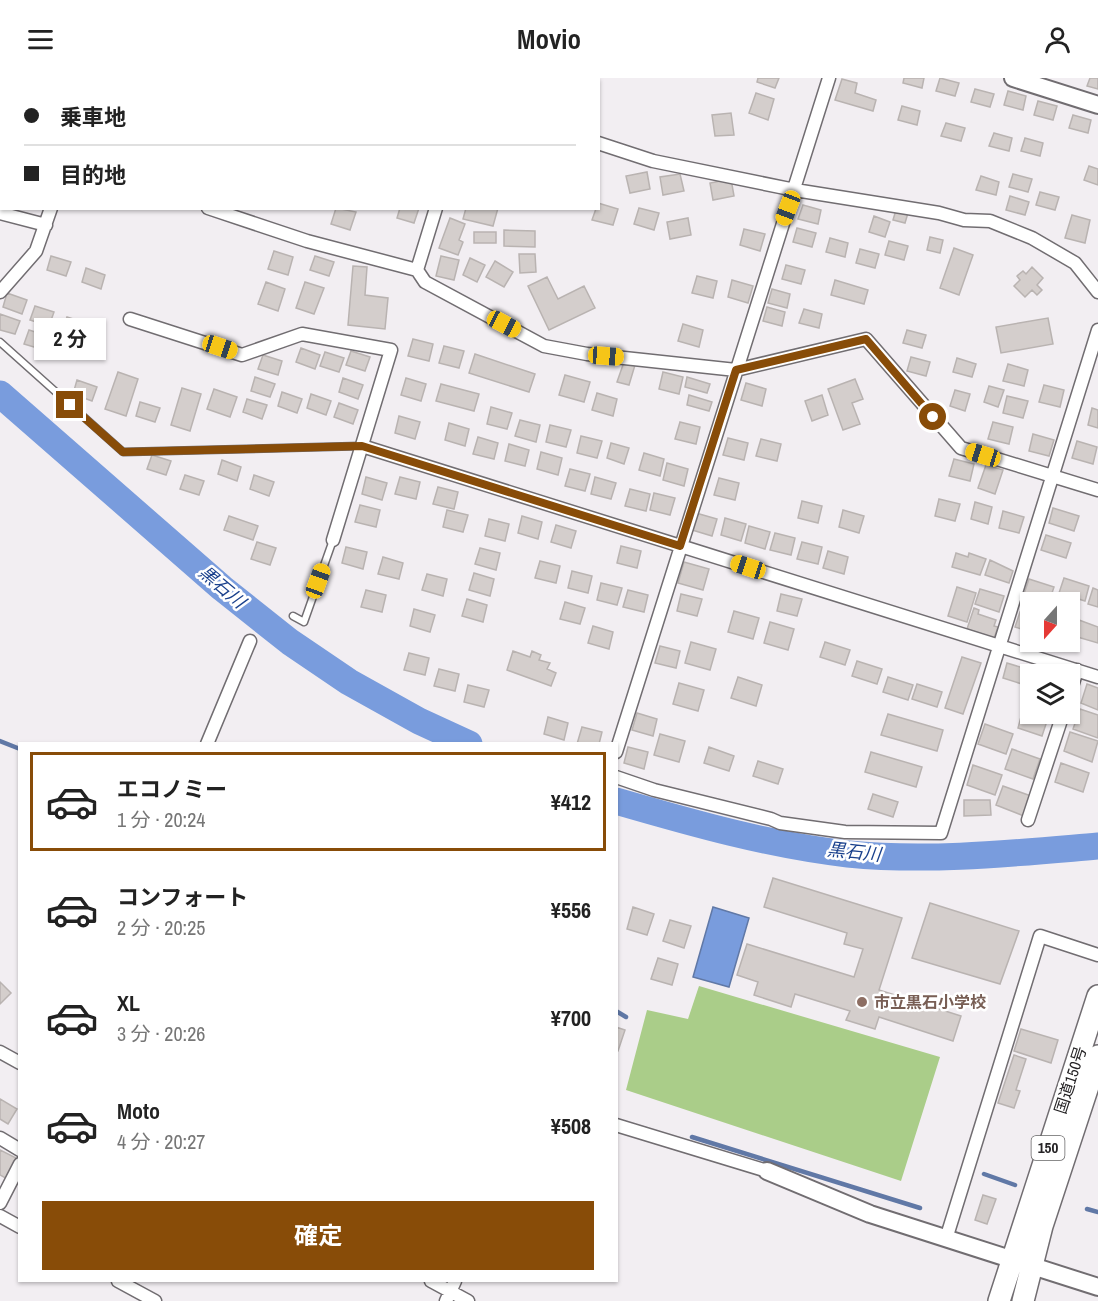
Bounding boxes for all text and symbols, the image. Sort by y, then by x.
text: Movio [517,21,581,57]
icon: menu [24,23,57,56]
icon: person [1041,23,1074,56]
text: 乗車地 [60,102,126,132]
text: 目的地 [60,160,126,190]
car [773,188,803,228]
car [484,308,524,340]
callout: 2 分 [34,318,106,360]
text: 2 分 [53,325,87,352]
car [200,333,240,361]
car [587,346,625,366]
route end [56,391,83,418]
route start [919,403,946,430]
car [963,441,1003,469]
car [728,553,768,581]
water label: 黒石川 [194,560,253,615]
car [303,561,333,601]
north arrow [1020,592,1080,652]
map controls [1020,592,1080,724]
button: layers [1020,664,1080,724]
text: エコノミー [117,774,227,804]
icon: car [45,775,99,829]
text: ¥412 [551,787,591,817]
text: 1 分 · 20:24 [117,806,205,833]
water label: 黒石川 [826,836,884,867]
text: コンフォート [117,882,248,912]
icon: car [45,883,99,937]
text: ¥556 [551,895,591,925]
text: 2 分 · 20:25 [117,914,205,941]
text: XL [117,988,140,1018]
icon: car [45,991,99,1045]
place label: 市立黒石小学校 [874,991,986,1013]
marker: 市立黒石小学校 [855,995,869,1009]
text: ¥700 [551,1003,591,1033]
text: 3 分 · 20:26 [117,1020,205,1047]
street label: 国道150号 [1049,1043,1091,1117]
text: Moto [117,1096,160,1126]
icon: car [45,1099,99,1153]
text: ¥508 [551,1111,591,1141]
text: 4 分 · 20:27 [117,1128,205,1155]
road number: 150 [1032,1136,1064,1160]
button: 確定 [42,1201,594,1270]

